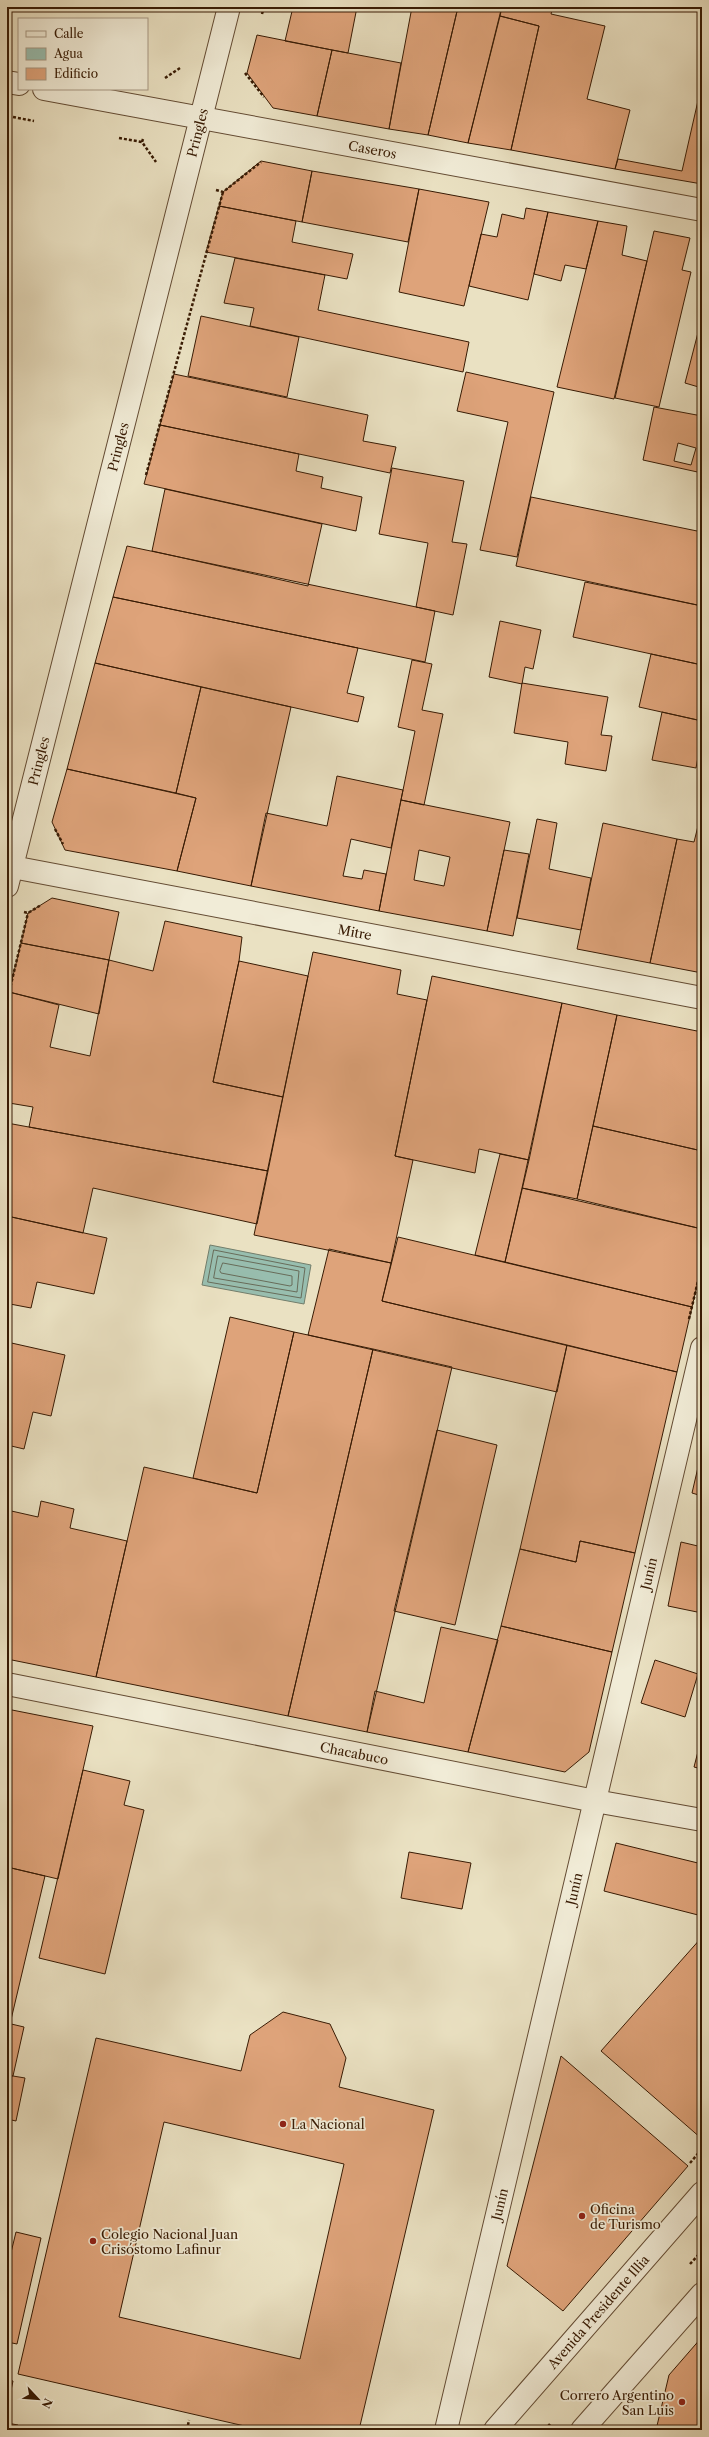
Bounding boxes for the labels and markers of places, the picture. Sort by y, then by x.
place label: La Nacional [291,2116,365,2132]
marker: La Nacional [278,2119,288,2129]
place label: Oficina de Turismo [590,2201,661,2232]
marker: Oficina de Turismo [577,2211,587,2221]
place label: Colegio Nacional Juan Crisóstomo Lafinur [101,2226,238,2257]
marker: Colegio Nacional Juan Crisóstomo Lafinur [88,2236,98,2246]
place label: Correro Argentino San Luis [560,2387,674,2418]
marker: Correro Argentino San Luis [677,2397,687,2407]

